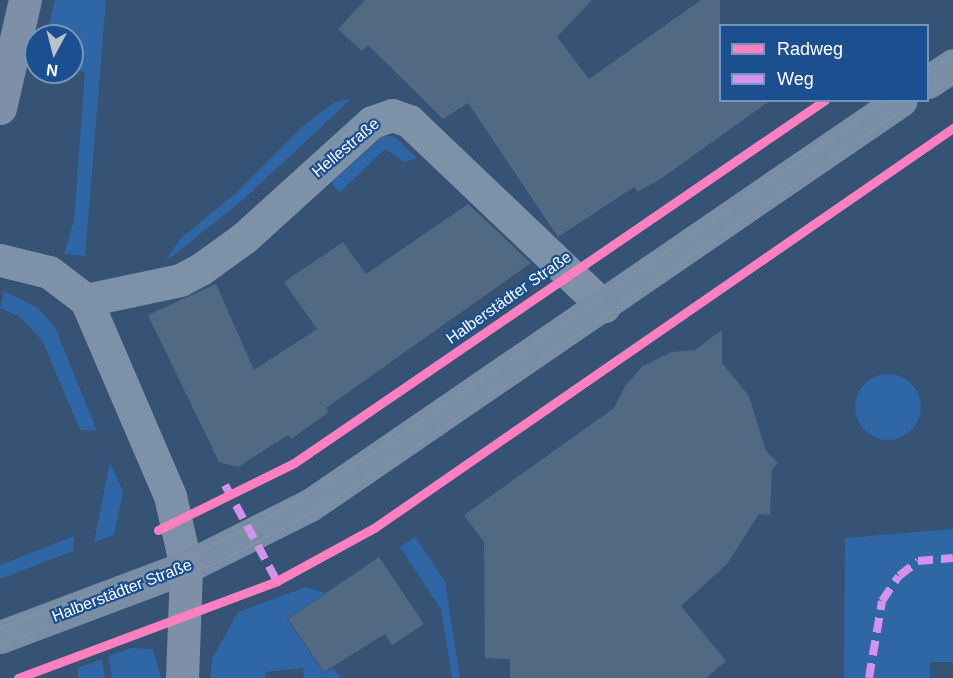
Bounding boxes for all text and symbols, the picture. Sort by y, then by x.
north arrow [24,24,84,84]
legend [719,24,929,102]
text: Radweg [777,39,843,59]
text: N [45,61,59,80]
text: Weg [777,69,814,89]
street label: Hellestraße [308,114,384,182]
street label: Halberstädter Straße [443,248,575,348]
street label: Halberstädter Straße [49,555,195,627]

